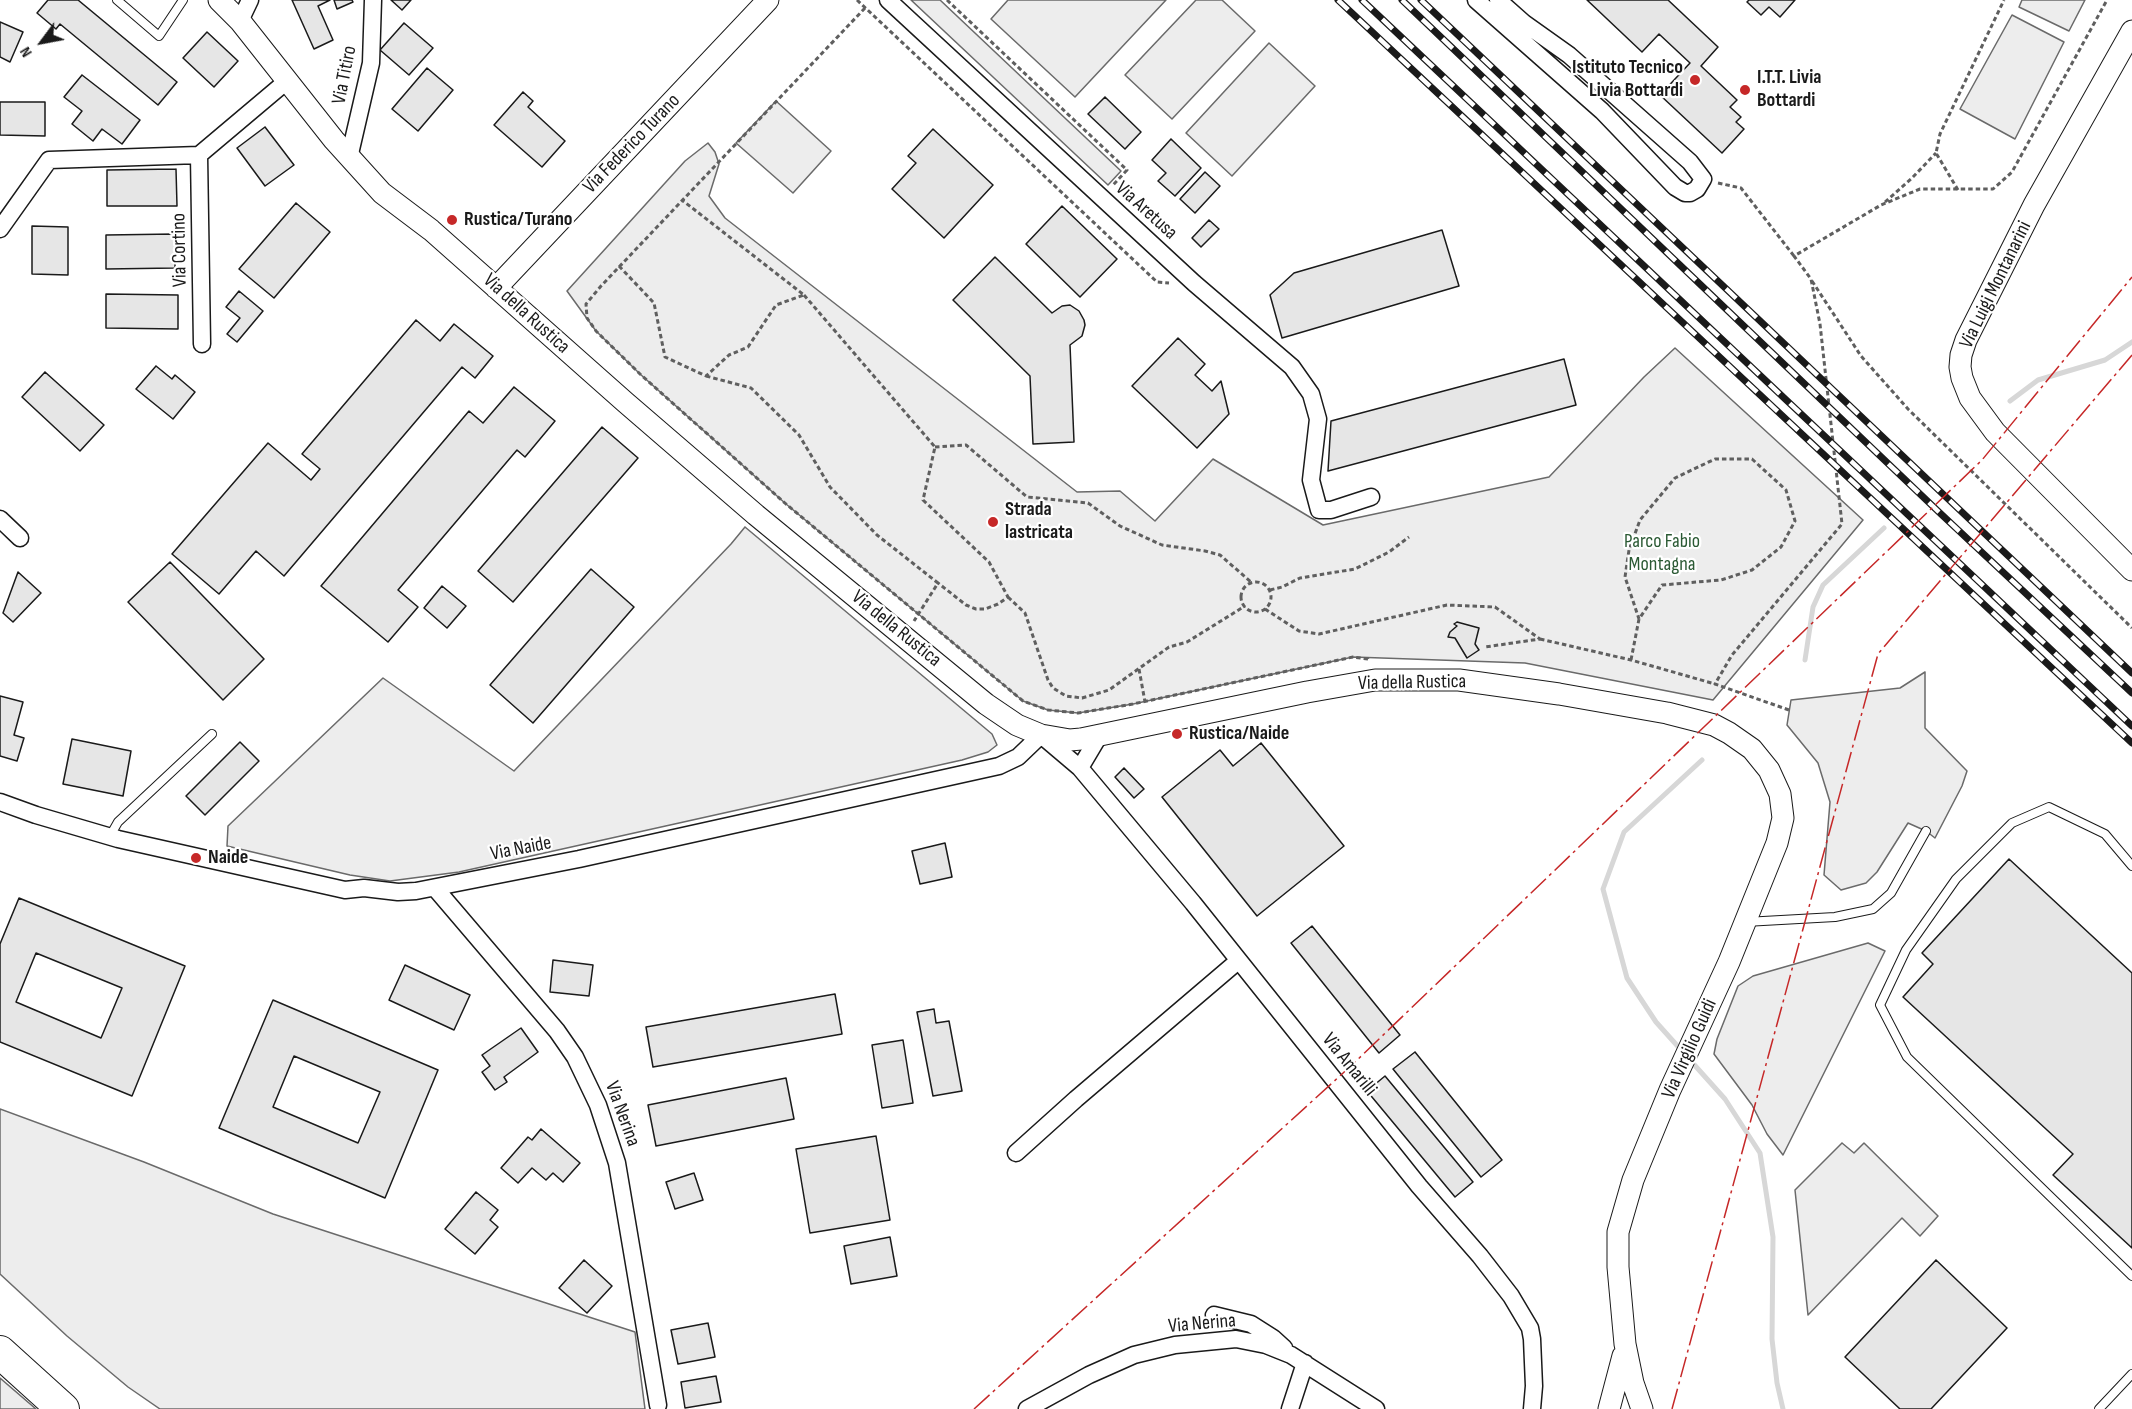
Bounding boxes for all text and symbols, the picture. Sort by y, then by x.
north arrow [12,12,72,72]
text: N [16,43,37,60]
street label: Via Titiro [328,44,362,106]
place label: Istituto Tecnico Livia Bottardi [1572,56,1683,103]
place label: I.T.T. Livia Bottardi [1757,66,1821,113]
marker: Istituto Tecnico Livia Bottardi [1688,73,1702,87]
marker: I.T.T. Livia Bottardi [1738,83,1752,97]
street label: Via Federico Turano [578,89,686,199]
street label: Via Aretusa [1110,177,1182,245]
place label: Rustica/Turano [464,208,573,232]
street label: Via Cortino [167,213,193,287]
marker: Rustica/Turano [445,213,459,227]
street label: Via Luigi Montanarini [1955,217,2037,353]
street label: Via della Rustica [478,269,574,359]
place label: Strada lastricata [1005,498,1073,545]
marker: Strada lastricata [986,515,1000,529]
park label: Parco Fabio Montagna [1624,530,1700,577]
street label: Via della Rustica [846,586,946,672]
street label: Via della Rustica [1358,670,1466,696]
place label: Rustica/Naide [1189,722,1289,746]
marker: Rustica/Naide [1170,727,1184,741]
street label: Via Naide [488,831,554,867]
place label: Naide [208,846,248,870]
marker: Naide [189,851,203,865]
street label: Via Virgilio Guidi [1657,995,1723,1103]
street label: Via Amarilli [1316,1029,1382,1101]
street label: Via Nerina [599,1078,645,1150]
street label: Via Nerina [1167,1309,1237,1339]

